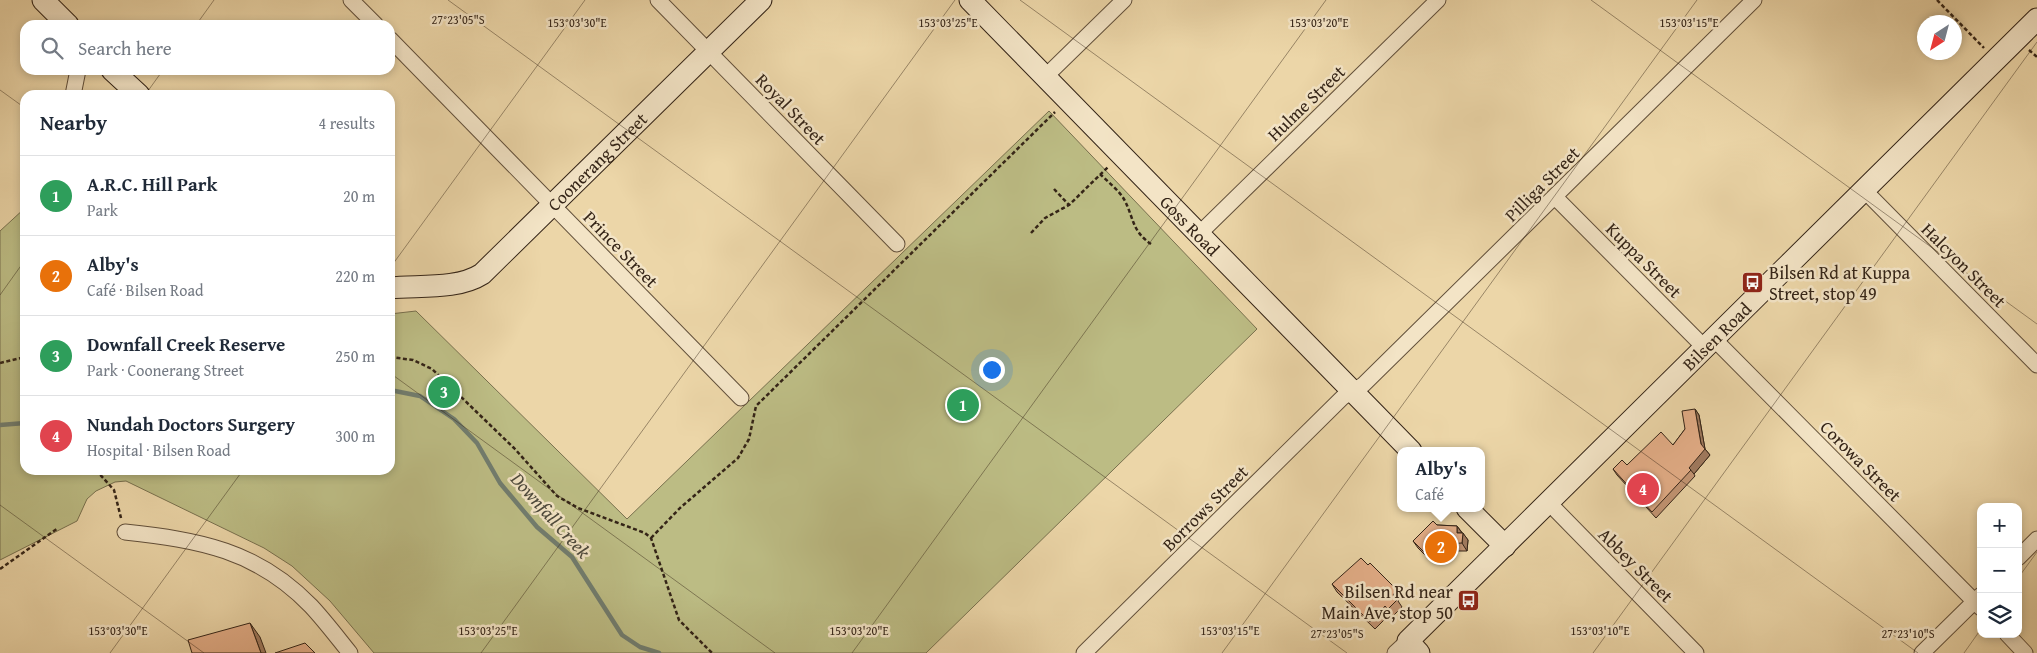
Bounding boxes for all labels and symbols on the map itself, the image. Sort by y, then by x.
text: 27°23'05"S [431,11,485,28]
text: 153°03'30"E [547,14,607,31]
text: 153°03'25"E [918,14,978,31]
text: 153°03'20"E [1289,14,1349,31]
text: 153°03'15"E [1659,14,1719,31]
north arrow [1917,15,1962,60]
street label: Hulme Street [1261,58,1352,147]
street label: Royal Street [750,67,833,152]
street label: Coonerang Street [541,105,654,217]
street label: Pilliga Street [1498,140,1586,228]
street label: Goss Road [1154,189,1227,262]
street label: Prince Street [577,204,665,294]
street label: Kuppa Street [1600,216,1689,305]
street label: Halcyon Street [1915,216,2013,314]
place label: Bilsen Rd at Kuppa Street, stop 49 [1769,259,1911,307]
bus stop icon: Bilsen Rd at Kuppa Street, stop 49 [1741,270,1765,294]
street label: Bilsen Road [1676,295,1757,376]
your location [979,357,1005,383]
pin: 3 [428,373,460,411]
pin: 1 [947,386,979,424]
street label: Corowa Street [1814,414,1908,508]
street label: Borrows Street [1156,458,1255,557]
water label: Downfall Creek [504,465,598,565]
pin: 4 [1627,470,1659,508]
street label: Abbey Street [1592,521,1680,609]
pin: 2 [1425,528,1457,566]
place label: Bilsen Rd near Main Ave, stop 50 [1322,578,1454,626]
bus stop icon: Bilsen Rd near Main Ave, stop 50 [1457,589,1481,613]
text: 153°03'30"E [88,622,148,639]
text: 153°03'25"E [458,622,518,639]
text: 153°03'20"E [829,622,889,639]
text: 153°03'15"E [1200,622,1260,639]
text: 153°03'10"E [1570,622,1630,639]
text: 27°23'05"S [1310,625,1364,642]
text: 27°23'10"S [1881,625,1935,642]

